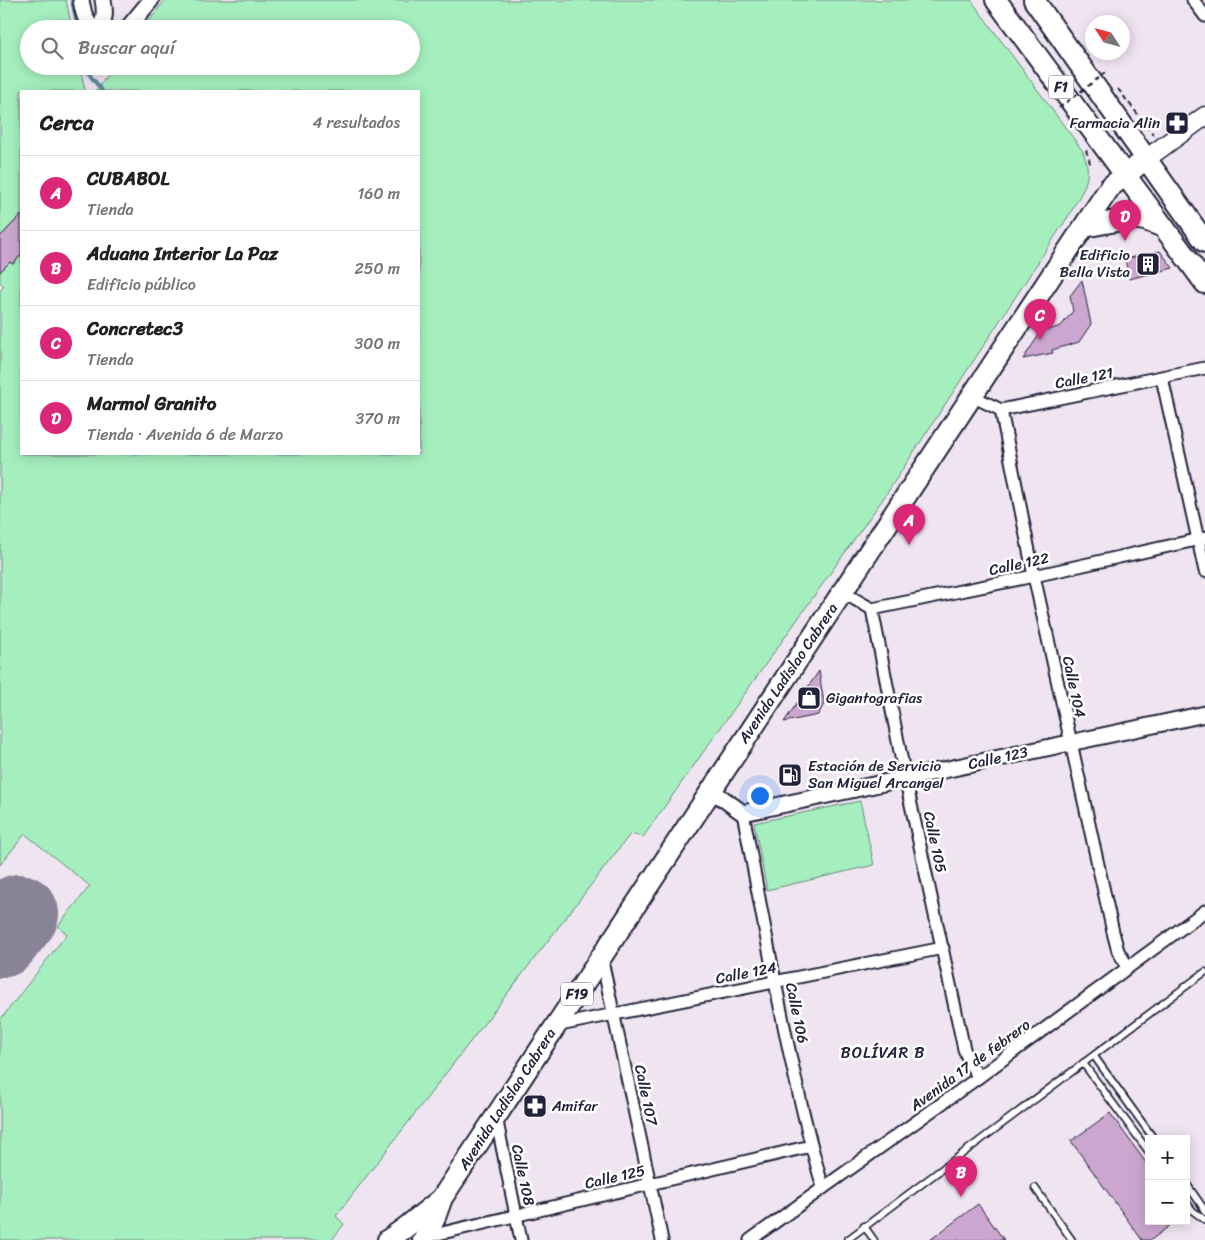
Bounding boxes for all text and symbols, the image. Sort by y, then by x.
north arrow [1085,15,1130,60]
search box [20,20,420,75]
text: Buscar aquí [78,31,175,64]
icon: search [38,34,66,62]
road number: F1 [1048,75,1074,98]
text: Cerca [40,104,94,142]
text: 4 resultados [312,108,400,137]
place label: Farmacia Alin [1070,110,1160,136]
pharmacy icon: Farmacia Alin [1164,110,1190,136]
text: CUBABOL [87,162,169,195]
text: A [51,179,61,208]
text: 160 m [357,179,400,208]
text: Tienda [87,195,134,224]
pin: D [1109,200,1141,241]
text: Aduana Interior La Paz [87,237,278,270]
place label: Edificio Bella Vista [1060,242,1131,285]
building icon: Edificio Bella Vista [1135,251,1161,277]
text: B [51,254,61,283]
text: 250 m [354,254,400,283]
text: Edificio público [87,270,196,299]
pin: C [1024,299,1056,340]
text: Concretec3 [87,312,183,345]
text: C [51,329,61,358]
text: 300 m [355,329,400,358]
text: Tienda [87,345,134,374]
street label: Calle 121 [1053,360,1115,396]
text: Marmol Granito [87,387,216,420]
text: D [51,404,61,433]
text: 370 m [356,404,400,433]
text: Tienda · Avenida 6 de Marzo [87,420,283,449]
pin: A [893,504,925,545]
street label: Calle 122 [987,545,1052,583]
street label: Avenida Ladislao Cabrera [731,597,845,750]
street label: Calle 104 [1055,654,1093,720]
shop icon: Gigantografias [796,685,822,711]
place label: Gigantografias [826,685,923,711]
street label: Calle 123 [966,739,1030,777]
place label: Estación de Servicio San Miguel Arcangel [808,753,944,796]
fuel station icon: Estación de Servicio San Miguel Arcangel [777,762,803,788]
your location [747,783,773,809]
street label: Calle 105 [916,809,954,875]
street label: Calle 124 [713,954,779,992]
street label: Calle 106 [778,980,816,1046]
road number: F19 [561,982,593,1006]
street label: Avenida 17 de febrero [903,1012,1036,1118]
street label: Avenida Ladislao Cabrera [451,1022,563,1176]
district label: BOLÍVAR B [841,1038,925,1067]
street label: Calle 107 [627,1062,665,1129]
pharmacy icon: Amifar [522,1093,548,1119]
place label: Amifar [551,1093,599,1119]
map controls [1145,1135,1190,1225]
button: + [1145,1135,1190,1180]
street label: Calle 108 [504,1142,542,1208]
pin: B [945,1156,977,1197]
street label: Calle 125 [582,1157,648,1197]
button: − [1145,1180,1190,1225]

